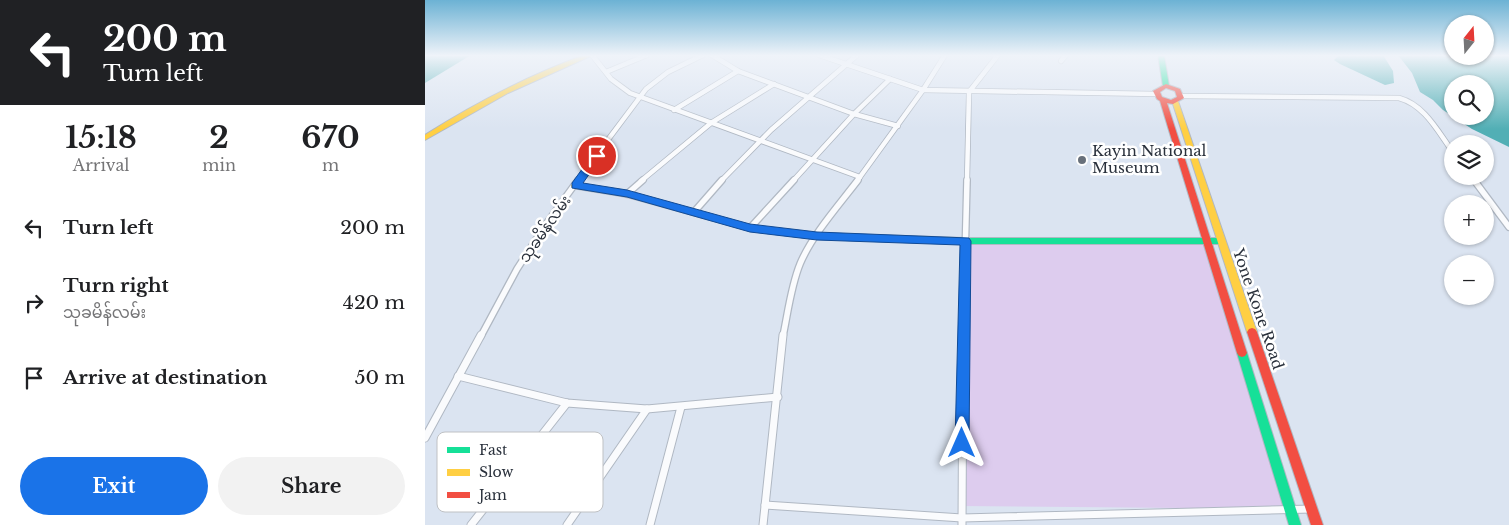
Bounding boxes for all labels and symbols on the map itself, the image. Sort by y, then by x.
north arrow [1444,15,1494,65]
pin [576,135,618,177]
place label: Kayin National Museum [1092,141,1207,177]
marker: Kayin National Museum [1076,154,1088,166]
street label: သုခမိန်လမ်း [514,191,577,268]
street label: Yone Kone Road [1229,245,1288,372]
position arrow [935,416,987,468]
legend [437,432,603,512]
text: Fast [479,441,508,459]
text: Slow [479,463,513,481]
text: Jam [477,486,507,504]

